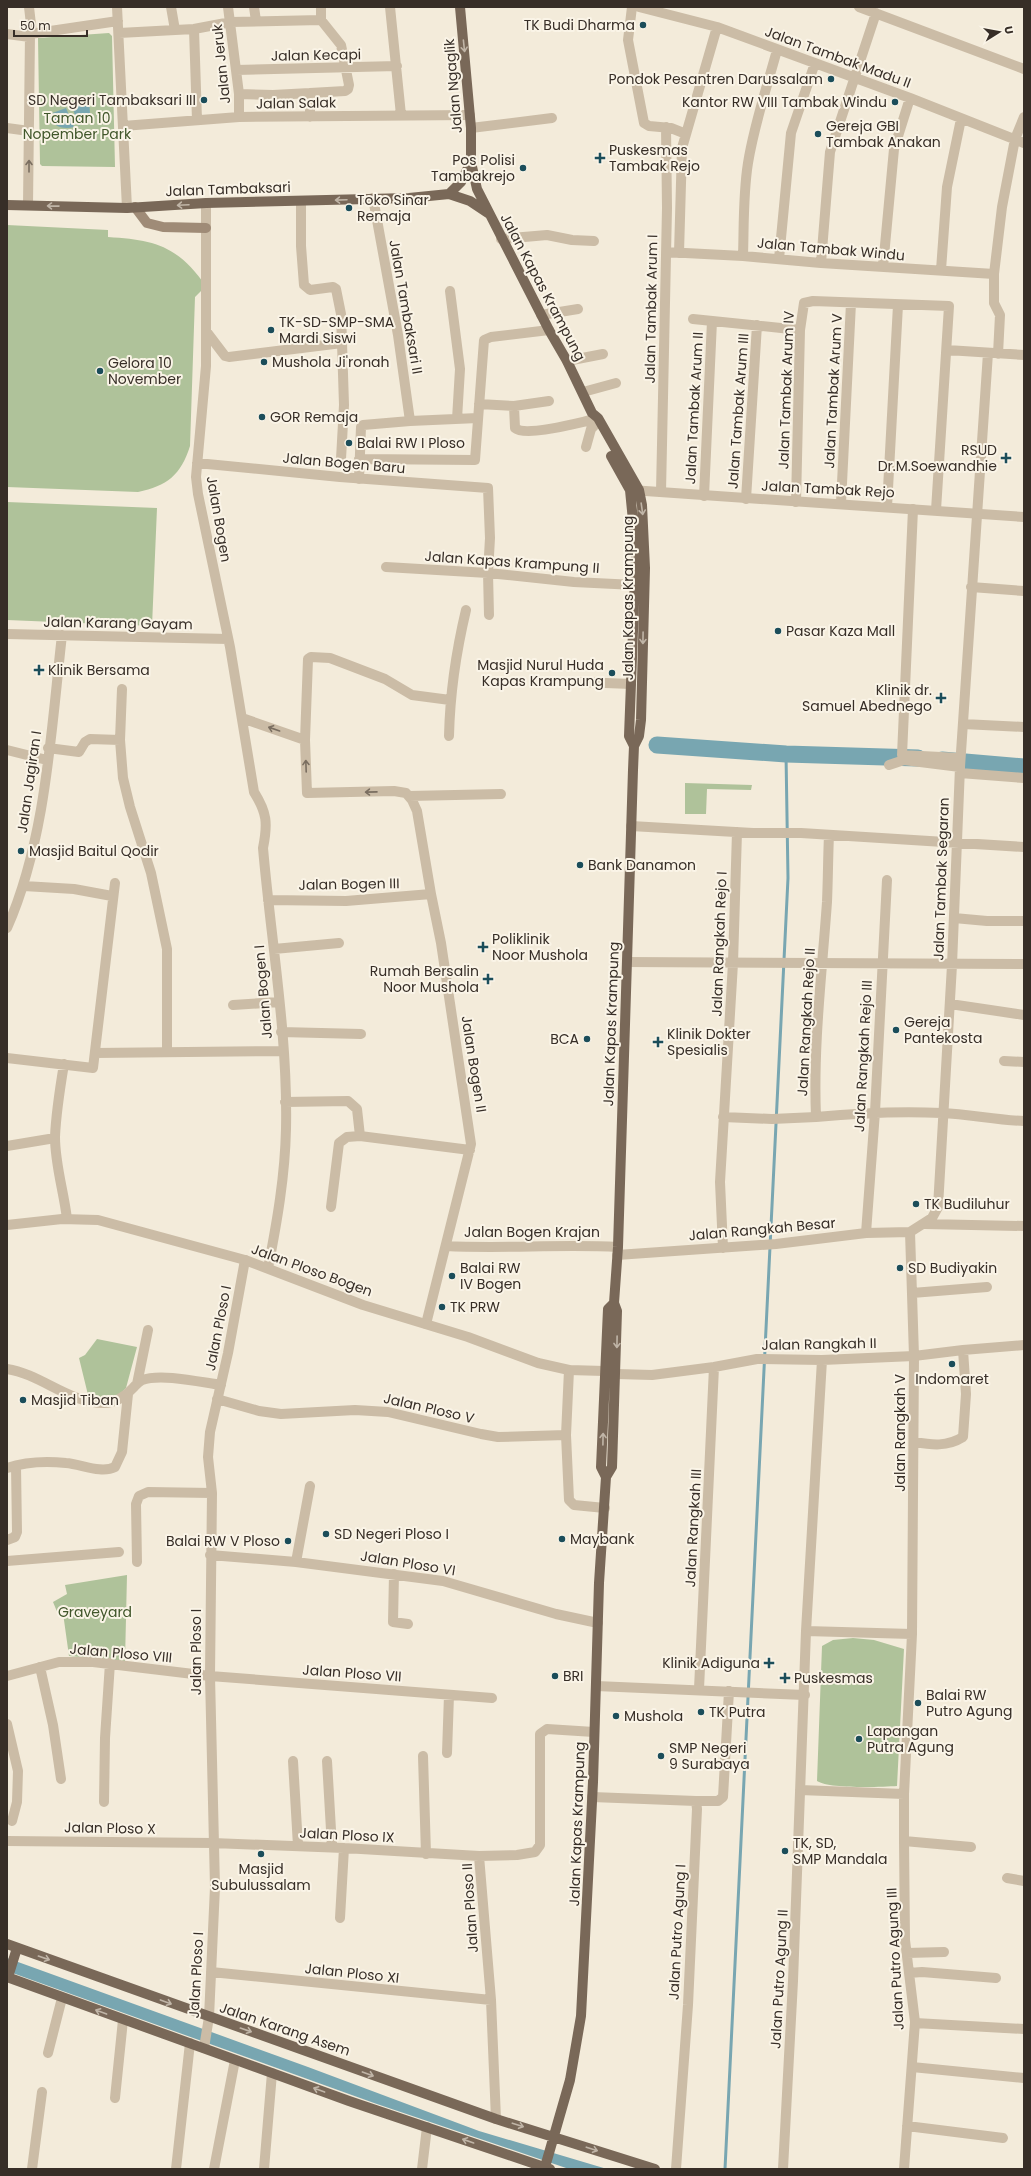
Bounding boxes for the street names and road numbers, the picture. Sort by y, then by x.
street label: Jalan Tambak Madu II [762,21,914,93]
street label: Jalan Jeruk [207,22,235,105]
street label: Jalan Ngaglik [439,37,467,134]
street label: Jalan Kecapi [271,44,361,66]
street label: Jalan Salak [256,92,337,114]
street label: Jalan Tambaksari [165,177,291,201]
street label: Jalan Kapas Krampung [496,210,590,364]
street label: Jalan Tambak Windu [756,233,906,265]
street label: Jalan Tambak Arum I [640,234,662,384]
street label: Jalan Tambaksari II [384,238,428,376]
street label: Jalan Tambak Arum IV [773,310,799,470]
street label: Jalan Tambak Arum V [819,313,847,469]
street label: Jalan Tambak Arum II [680,331,708,485]
street label: Jalan Tambak Arum III [723,333,753,489]
street label: Jalan Bogen Baru [282,448,406,478]
street label: Jalan Bogen [202,474,236,564]
street label: Jalan Tambak Rejo [761,476,895,502]
street label: Jalan Kapas Krampung [618,516,638,680]
street label: Jalan Kapas Krampung II [424,546,600,578]
street label: Jalan Karang Gayam [43,612,193,634]
street label: Jalan Jagiran I [12,730,46,834]
street label: Jalan Tambak Segaran [928,797,954,961]
street label: Jalan Rangkah Rejo I [706,871,732,1017]
street label: Jalan Bogen III [298,873,400,895]
street label: Jalan Kapas Krampung [598,941,624,1107]
street label: Jalan Bogen I [249,944,277,1040]
street label: Jalan Rangkah Rejo II [792,947,820,1097]
street label: Jalan Rangkah Rejo III [849,980,877,1132]
street label: Jalan Bogen II [456,1014,492,1114]
street label: Jalan Rangkah Besar [688,1213,836,1245]
street label: Jalan Bogen Krajan [464,1222,600,1242]
street label: Jalan Ploso Bogen [249,1239,375,1301]
street label: Jalan Ploso I [200,1284,236,1372]
street label: Jalan Rangkah II [761,1333,877,1355]
street label: Jalan Rangkah V [890,1374,910,1492]
street label: Jalan Ploso V [382,1388,477,1428]
street label: Jalan Rangkah III [680,1468,706,1588]
street label: Jalan Ploso VI [359,1546,457,1580]
street label: Jalan Ploso I [186,1609,206,1695]
street label: Jalan Ploso VIII [69,1639,173,1667]
street label: Jalan Ploso VII [302,1660,402,1686]
street label: Jalan Kapas Krampung [564,1741,590,1907]
street label: Jalan Ploso X [64,1817,156,1839]
street label: Jalan Ploso IX [299,1823,395,1847]
street label: Jalan Ploso II [457,1862,483,1954]
street label: Jalan Putro Agung I [663,1864,691,2000]
street label: Jalan Putro Agung III [881,1887,909,2031]
street label: Jalan Putro Agung II [765,1909,793,2049]
street label: Jalan Ploso I [184,1931,208,2019]
street label: Jalan Ploso XI [304,1958,400,1988]
street label: Jalan Karang Asem [217,1997,353,2061]

